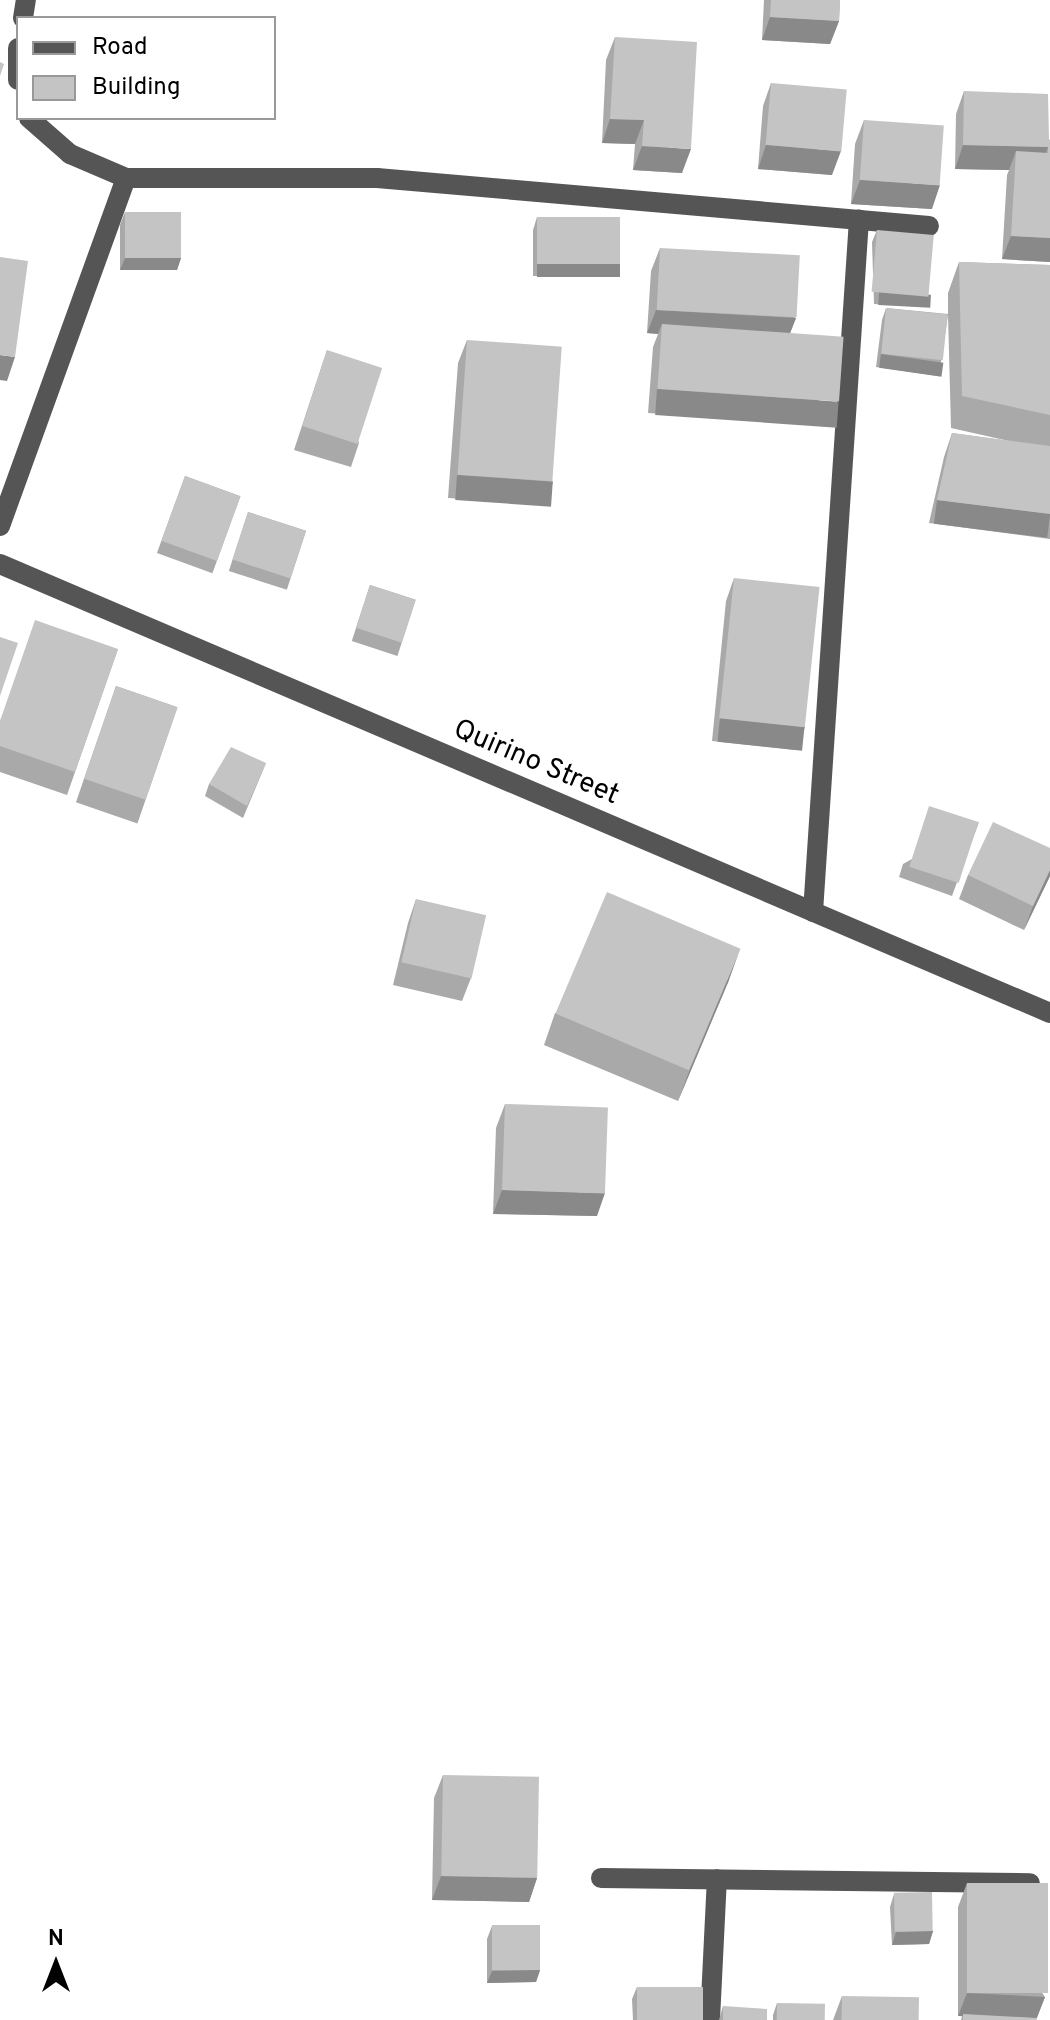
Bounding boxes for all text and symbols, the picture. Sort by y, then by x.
legend [16,16,276,120]
text: Road [92,33,148,63]
text: Building [92,73,181,103]
street label: Quirino Street [448,713,624,813]
north arrow [16,1924,96,2004]
text: N [48,1926,64,1953]

